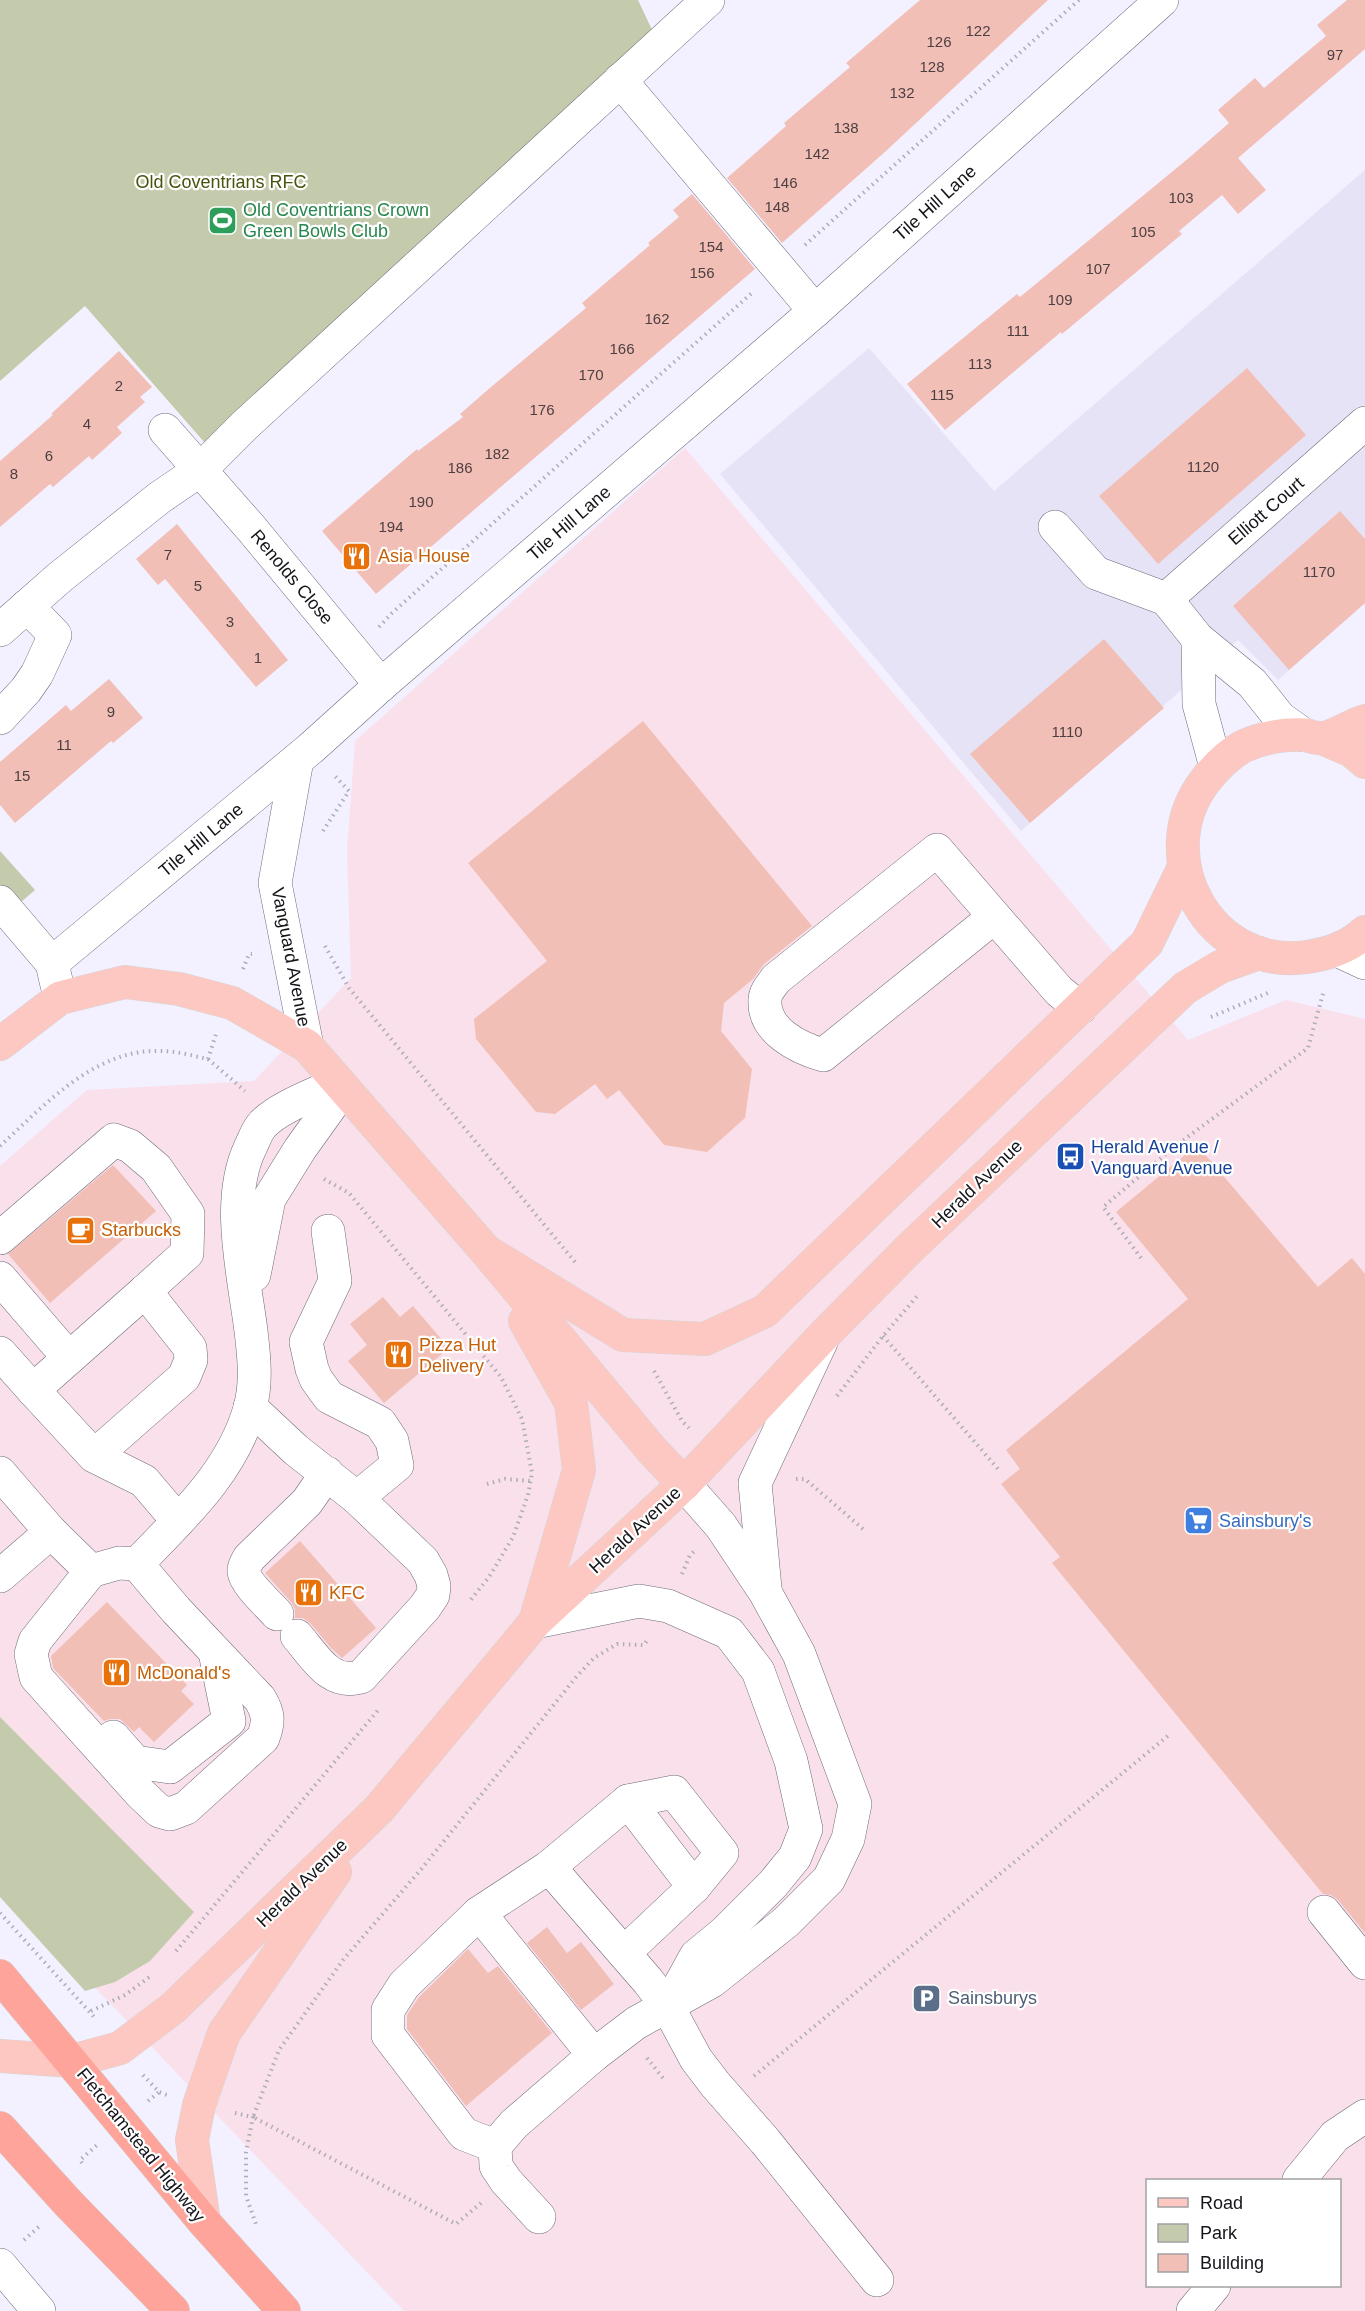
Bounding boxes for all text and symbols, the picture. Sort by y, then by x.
house number: 122 [965,22,991,39]
house number: 126 [926,33,952,50]
house number: 97 [1327,46,1343,63]
house number: 128 [919,58,945,75]
house number: 132 [889,84,915,101]
house number: 138 [833,119,859,136]
house number: 142 [804,145,830,162]
street label: Tile Hill Lane [890,161,980,245]
park label: Old Coventrians RFC [135,172,307,192]
house number: 146 [772,174,798,191]
house number: 103 [1168,189,1194,206]
house number: 148 [764,198,790,215]
place label: Old Coventrians Crown Green Bowls Club [243,200,429,241]
sports icon: Old Coventrians Crown Green Bowls Club [206,204,238,236]
house number: 105 [1130,223,1156,240]
house number: 154 [698,238,724,255]
house number: 107 [1085,260,1111,277]
house number: 156 [689,264,715,281]
house number: 109 [1047,291,1073,308]
house number: 162 [644,310,670,327]
house number: 111 [1007,322,1029,339]
house number: 166 [609,340,635,357]
house number: 113 [968,355,992,372]
house number: 170 [578,366,604,383]
house number: 2 [115,377,123,394]
house number: 115 [930,386,954,403]
house number: 176 [529,401,555,418]
house number: 4 [83,415,91,432]
house number: 182 [484,445,510,462]
house number: 6 [45,447,53,464]
house number: 1120 [1187,458,1219,475]
house number: 186 [447,459,473,476]
house number: 8 [10,465,18,482]
street label: Elliott Court [1224,473,1308,549]
street label: Tile Hill Lane [523,482,615,564]
house number: 190 [408,493,434,510]
house number: 194 [378,518,404,535]
street label: Renolds Close [247,526,337,628]
restaurant icon: Asia House [341,540,373,572]
house number: 7 [164,546,172,563]
place label: Asia House [378,546,470,566]
house number: 1170 [1303,563,1335,580]
house number: 5 [194,577,202,594]
house number: 3 [226,613,234,630]
house number: 1 [254,649,262,666]
house number: 9 [107,703,115,720]
house number: 1110 [1051,723,1083,740]
house number: 11 [56,736,72,753]
house number: 15 [14,767,30,784]
street label: Tile Hill Lane [155,799,247,881]
street label: Vanguard Avenue [268,886,314,1028]
street label: Herald Avenue [928,1136,1026,1232]
place label: Herald Avenue / Vanguard Avenue [1091,1137,1232,1178]
bus stop icon: Herald Avenue / Vanguard Avenue [1054,1141,1086,1173]
cafe icon: Starbucks [64,1214,96,1246]
place label: Starbucks [101,1220,181,1240]
place label: Pizza Hut Delivery [419,1335,496,1376]
restaurant icon: Pizza Hut Delivery [382,1339,414,1371]
street label: Herald Avenue [585,1483,685,1577]
supermarket icon: Sainsbury's [1182,1505,1214,1537]
place label: Sainsbury's [1219,1511,1311,1531]
restaurant icon: KFC [292,1577,324,1609]
place label: KFC [329,1583,365,1603]
restaurant icon: McDonald's [100,1657,132,1689]
place label: McDonald's [137,1663,230,1683]
street label: Herald Avenue [253,1835,351,1931]
parking icon: Sainsburys [911,1982,943,2014]
place label: Sainsburys [948,1988,1037,2008]
street label: Fletchamstead Highway [73,2064,209,2226]
legend [1146,2179,1341,2287]
text: Road [1200,2193,1243,2213]
text: Park [1200,2223,1238,2243]
text: Building [1200,2253,1264,2273]

